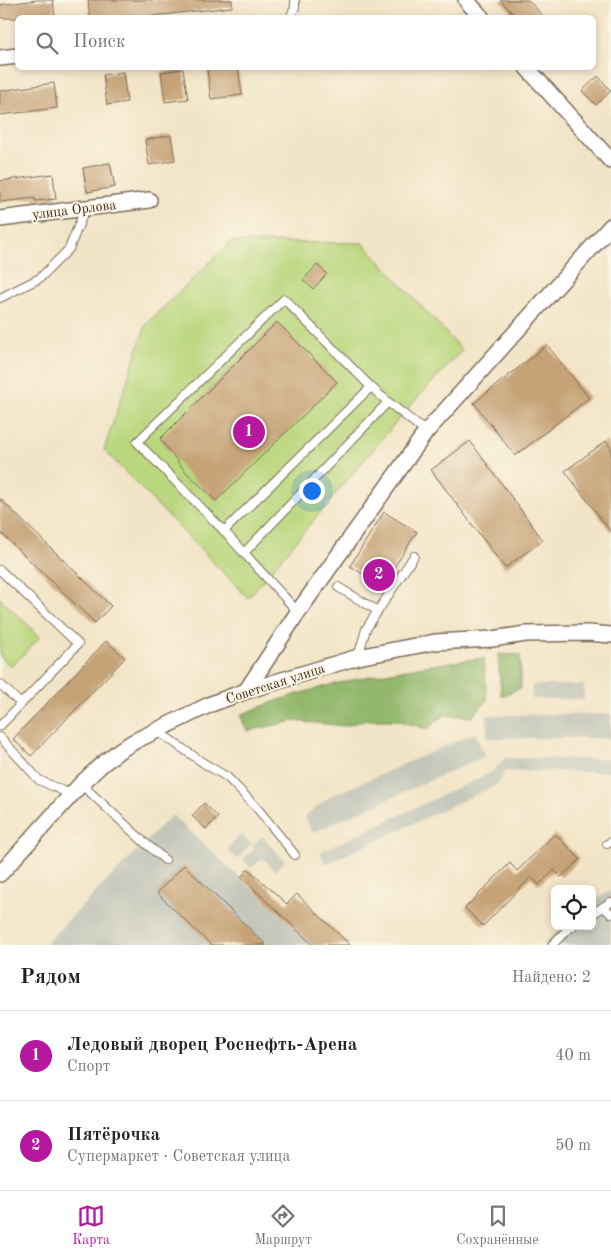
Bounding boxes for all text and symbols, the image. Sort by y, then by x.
search box [15,15,596,70]
icon: search [33,29,61,57]
text: Поиск [73,33,125,52]
street label: улица Орлова [31,198,117,222]
pin: 1 [233,413,265,451]
your location [299,478,325,504]
pin: 2 [363,556,395,594]
street label: Советская улица [224,661,327,707]
map controls [551,885,596,930]
button: locate [551,885,596,930]
text: Рядом [20,967,81,988]
text: Найдено: 2 [512,970,591,986]
text: Ледовый дворец Роснефть-Арена [67,1036,357,1055]
text: 1 [31,1048,41,1064]
text: 40 m [555,1048,591,1064]
text: Спорт [67,1059,110,1075]
text: Пятёрочка [67,1126,160,1145]
text: 2 [31,1138,41,1154]
text: 50 m [555,1138,591,1154]
text: Супермаркет · Советская улица [67,1149,290,1165]
tab: Карта [72,1202,110,1249]
tab: Маршрут [254,1202,312,1249]
tab: Сохранённые [456,1202,539,1249]

